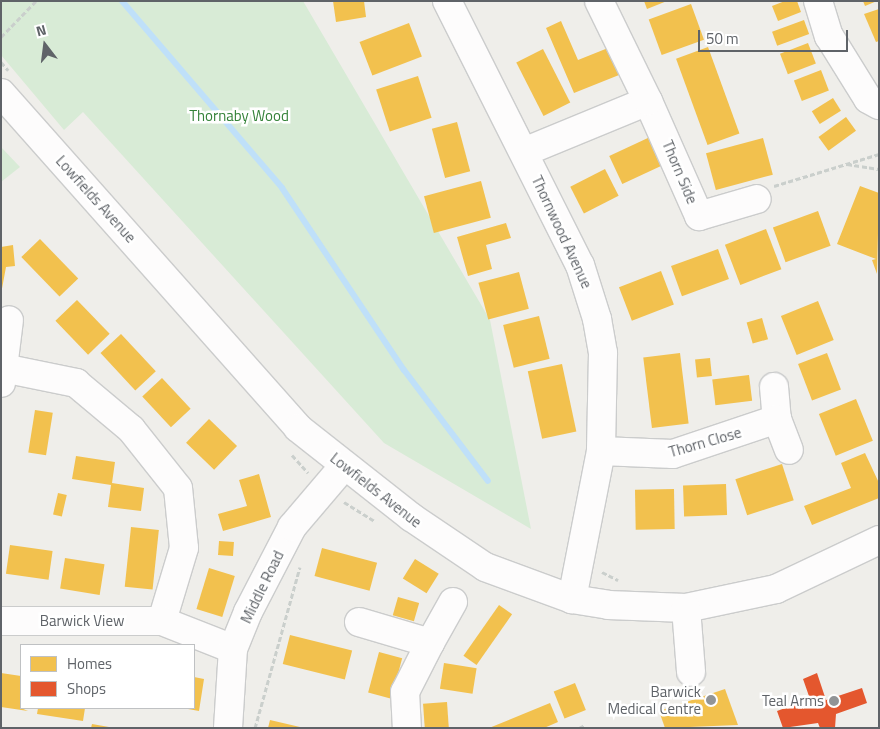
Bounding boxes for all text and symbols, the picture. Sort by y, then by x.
text: N [34,19,48,41]
north arrow [20,20,70,70]
scale bar [700,20,850,52]
text: 50 m [706,27,739,50]
park label: Thornaby Wood [189,107,289,125]
street label: Thorn Side [659,137,701,207]
street label: Lowfields Avenue [52,152,140,246]
street label: Thornwood Avenue [528,173,596,291]
street label: Thorn Close [667,423,743,461]
street label: Lowfields Avenue [327,449,425,531]
street label: Middle Road [237,548,287,626]
street label: Barwick View [40,612,124,630]
legend [20,644,195,709]
text: Homes [67,652,112,675]
text: Shops [67,677,106,700]
place label: Barwick Medical Centre [607,682,701,717]
place label: Teal Arms [762,692,824,710]
marker: Barwick Medical Centre [705,694,717,706]
marker: Teal Arms [828,695,840,707]

